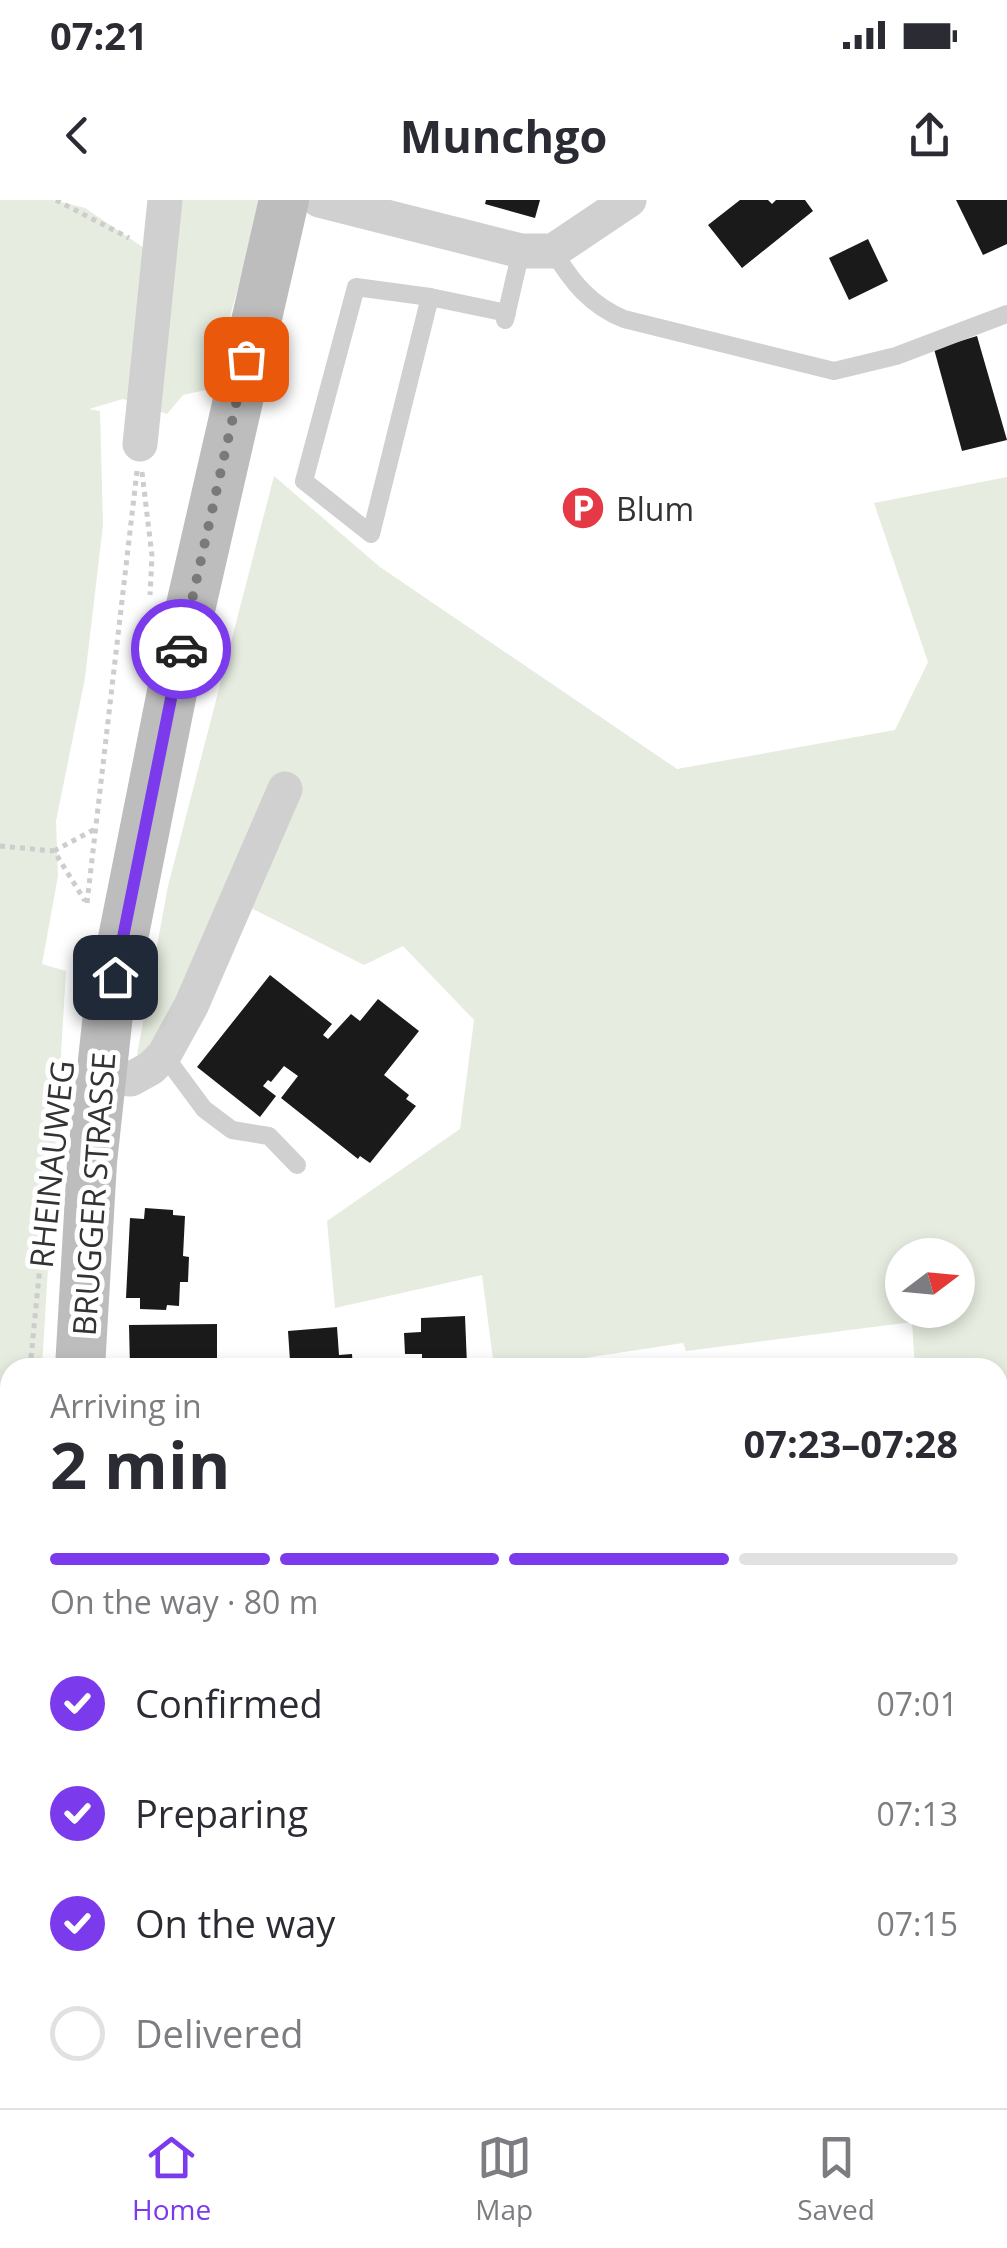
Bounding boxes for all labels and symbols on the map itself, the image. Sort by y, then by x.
pin [204,317,289,402]
parking icon: Blum [560,485,606,531]
place label: Blum [616,487,694,530]
courier [131,599,231,699]
pin [73,935,158,1020]
street label: BRUGGER STRASSE [62,1051,124,1337]
street label: RHEINAUWEG [19,1058,83,1270]
north arrow [885,1238,975,1328]

